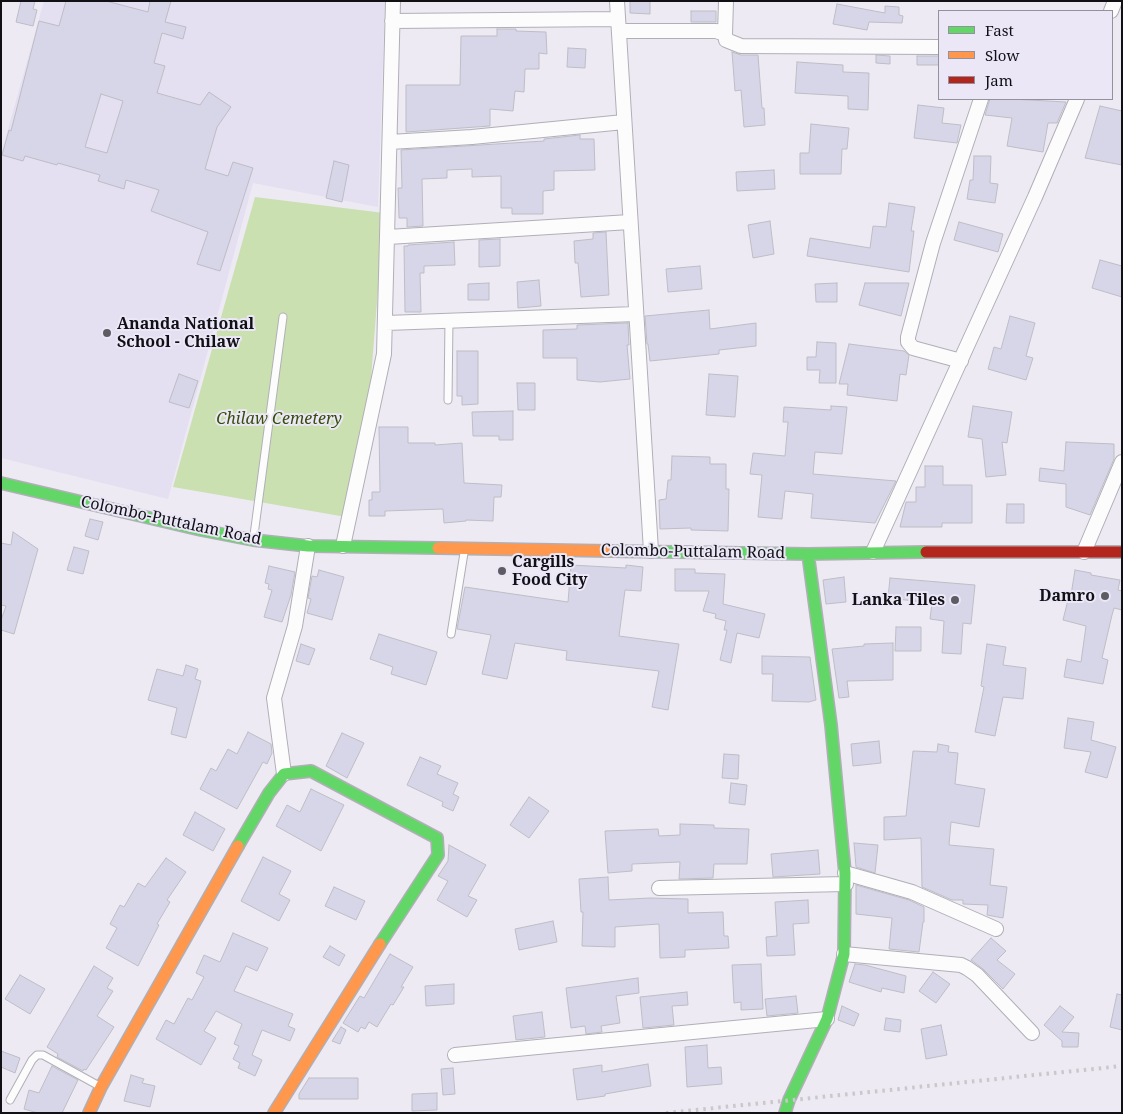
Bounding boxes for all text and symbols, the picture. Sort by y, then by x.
legend [938,10,1113,100]
text: Fast [985,20,1014,40]
text: Slow [985,45,1019,65]
text: Jam [985,70,1013,90]
place label: Ananda National School - Chilaw [117,314,254,352]
marker: Ananda National School - Chilaw [101,327,113,339]
park label: Chilaw Cemetery [216,409,342,429]
street label: Colombo-Puttalam Road [79,492,263,550]
street label: Colombo-Puttalam Road [601,541,785,563]
place label: Cargills Food City [512,552,588,590]
marker: Cargills Food City [496,565,508,577]
place label: Damro [1039,586,1095,606]
place label: Lanka Tiles [852,590,945,610]
marker: Damro [1099,590,1111,602]
marker: Lanka Tiles [949,594,961,606]

